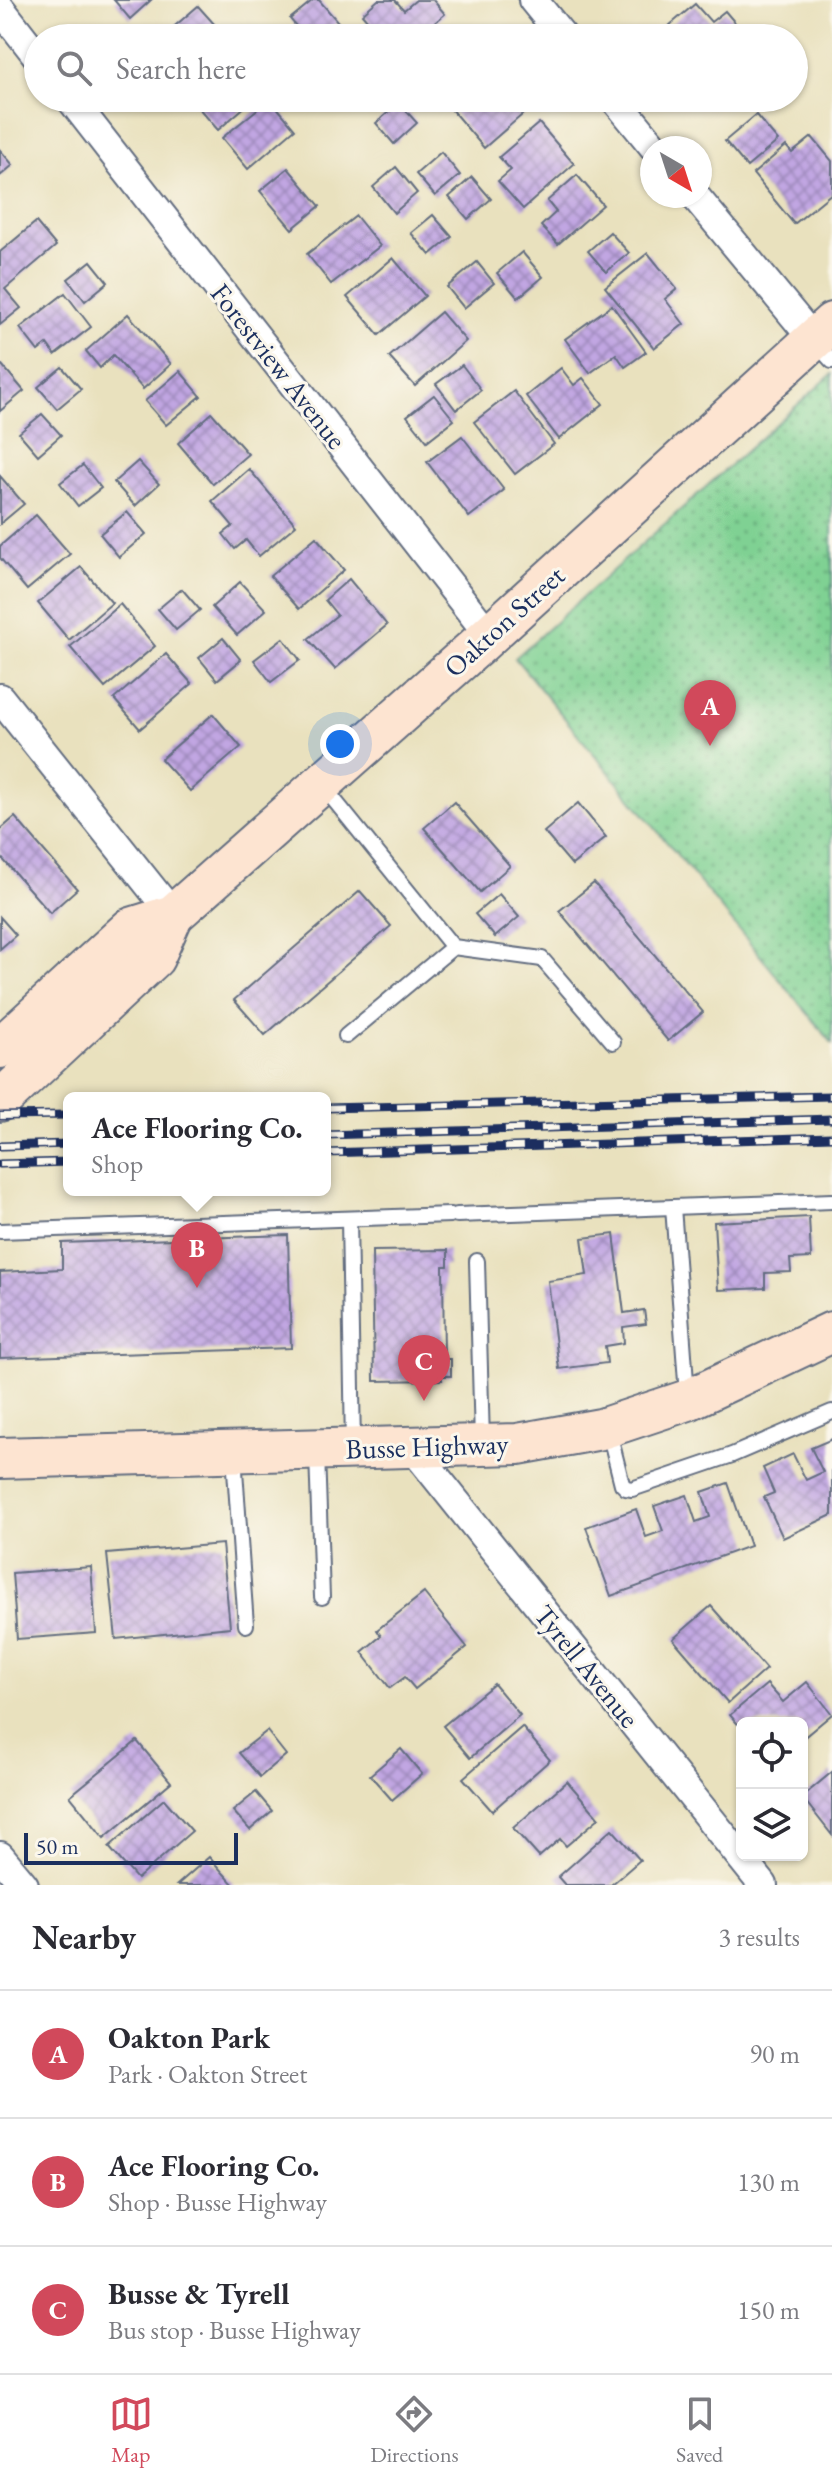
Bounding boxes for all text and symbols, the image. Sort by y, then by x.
search box [24,24,808,112]
icon: search [52,46,96,90]
text: Search here [116,49,246,88]
north arrow [640,136,712,208]
street label: Forestview Avenue [203,276,355,456]
street label: Oakton Street [436,557,572,685]
pin: A [684,680,736,746]
your location [320,724,360,764]
popup [63,1092,331,1196]
text: Ace Flooring Co. [91,1108,303,1147]
text: Shop [91,1147,143,1181]
pin: B [171,1222,223,1288]
pin: C [398,1335,450,1401]
street label: Busse Highway [345,1425,510,1467]
street label: Tyrell Avenue [526,1597,648,1735]
map controls [736,1717,808,1861]
button: locate [736,1717,808,1789]
button: layers [736,1789,808,1861]
scale bar [24,1829,238,1865]
text: 50 m [36,1832,79,1861]
text: Nearby [32,1915,136,1959]
text: 3 results [719,1920,800,1954]
text: Oakton Park [108,2018,270,2057]
text: A [49,2037,67,2071]
text: 90 m [750,2037,800,2071]
text: Park · Oakton Street [108,2057,307,2091]
text: Ace Flooring Co. [108,2146,319,2185]
text: B [50,2165,66,2199]
text: 130 m [737,2165,800,2199]
text: Shop · Busse Highway [108,2185,327,2219]
text: Busse & Tyrell [108,2274,290,2313]
text: C [49,2293,67,2327]
text: 150 m [737,2293,800,2327]
text: Bus stop · Busse Highway [108,2313,361,2347]
tab: Map [109,2392,153,2469]
tab: Directions [370,2392,459,2469]
tab: Saved [676,2392,723,2469]

